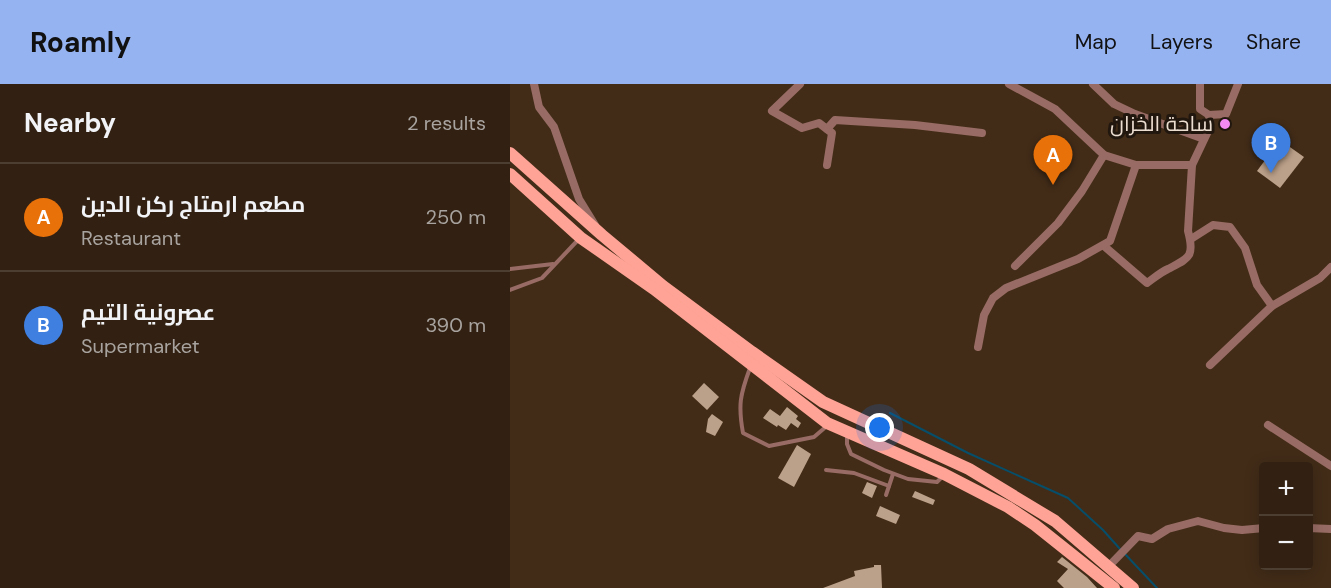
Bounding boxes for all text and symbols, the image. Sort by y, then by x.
text: Roamly [30,24,131,61]
text: Map [1075,28,1117,56]
text: Layers [1150,28,1213,56]
text: Share [1246,28,1301,56]
text: Nearby [24,106,116,140]
text: 2 results [407,110,486,136]
place label: ساحة الخزان [1110,110,1213,138]
marker: ساحة الخزان [1218,117,1232,131]
pin: B [1252,124,1290,173]
pin: A [1034,135,1072,185]
text: مطعم ارمتاج ركن الدين [81,190,305,219]
text: A [36,204,51,230]
text: 250 m [425,204,486,230]
text: Restaurant [81,225,181,251]
text: عصرونية التيم [81,298,215,327]
text: B [37,312,50,338]
text: 390 m [425,312,486,338]
text: Supermarket [81,333,200,359]
your location [865,413,894,442]
map controls [1259,462,1313,570]
button: + [1259,462,1313,516]
button: − [1259,516,1313,570]

